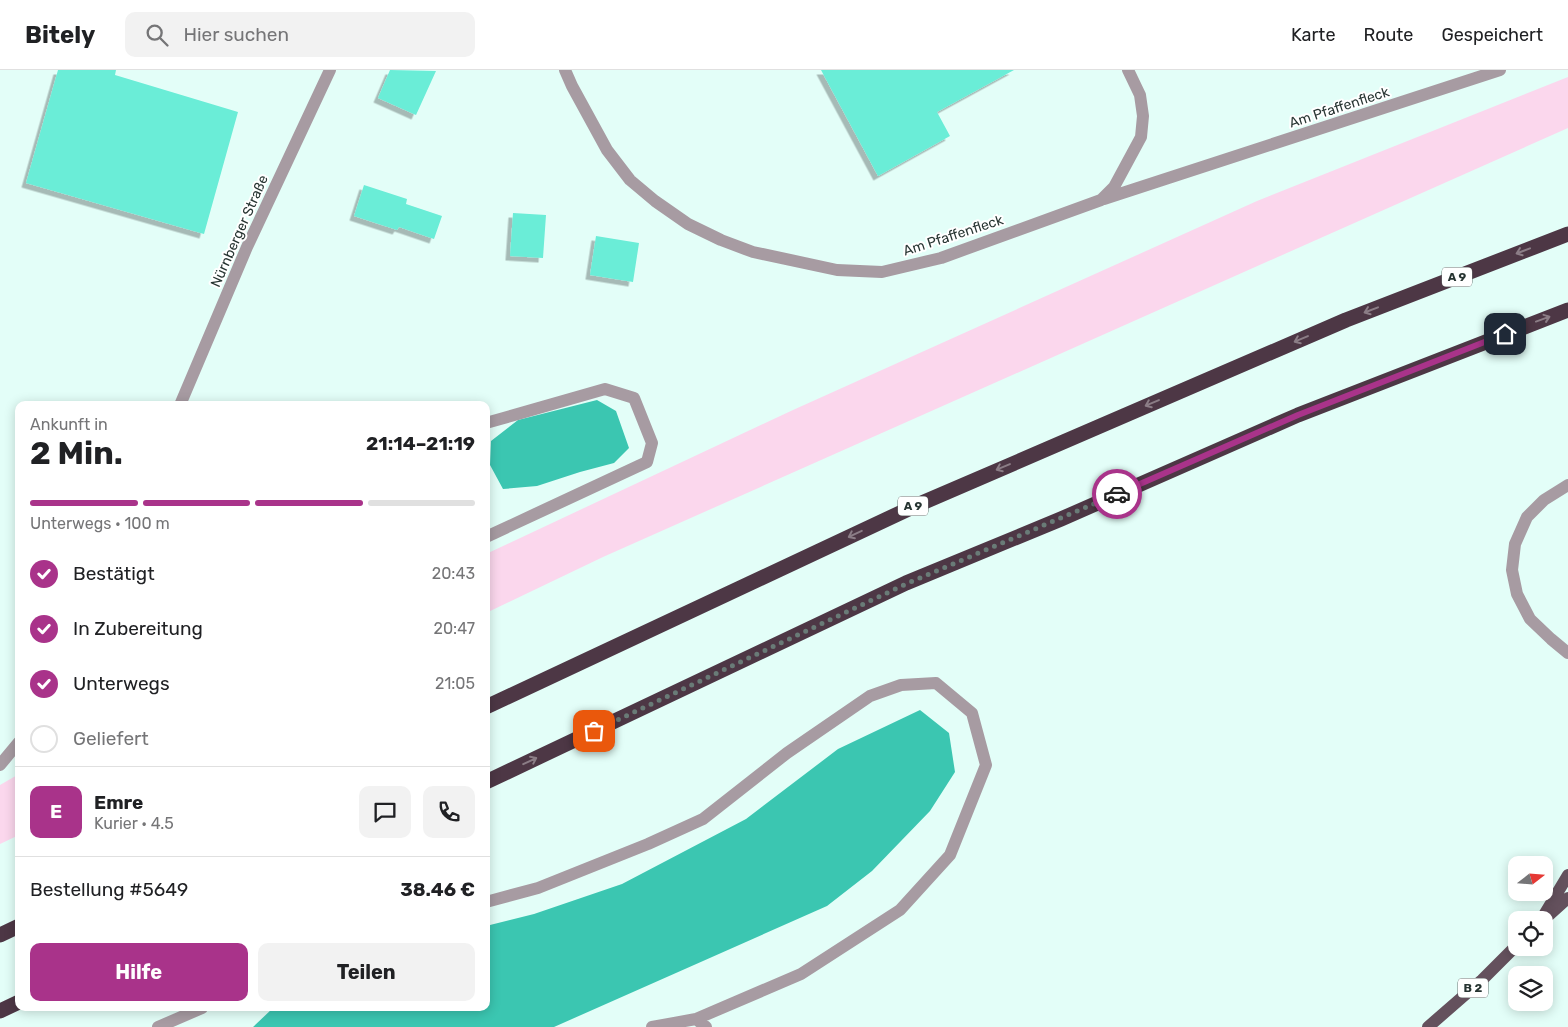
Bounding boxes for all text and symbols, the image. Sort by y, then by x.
search box [125,12,475,57]
text: Bitely [25,21,95,49]
icon: search [143,21,171,49]
text: Hier suchen [183,23,289,46]
text: Karte [1291,24,1335,46]
text: Route [1363,24,1413,46]
text: Gespeichert [1441,24,1543,46]
street label: Am Pfaffenfleck [1287,83,1392,132]
street label: Nürnberger Straße [207,172,272,290]
street label: Am Pfaffenfleck [901,211,1006,260]
one-way arrow [1515,247,1531,256]
road number: A 9 [1442,268,1472,286]
one-way arrow [1364,306,1379,315]
pin [1484,313,1526,355]
one-way arrow [1535,314,1550,323]
icon: home [1491,320,1519,348]
one-way arrow [1294,334,1309,344]
one-way arrow [1145,399,1160,409]
text: Ankunft in [30,415,108,434]
text: 21:14–21:19 [366,432,475,455]
text: 2 Min. [30,434,123,472]
one-way arrow [996,463,1011,473]
courier [1092,469,1142,519]
icon: car [1103,480,1131,508]
road number: A 9 [898,496,928,516]
text: Unterwegs · 100 m [30,514,170,533]
one-way arrow [848,529,863,539]
icon: check [30,560,58,588]
text: Bestätigt [73,562,155,585]
text: 20:43 [432,564,475,583]
icon: check [30,615,58,643]
text: In Zubereitung [73,617,203,640]
text: 20:47 [433,619,475,638]
icon: check [30,670,58,698]
text: Unterwegs [73,672,170,695]
text: 21:05 [435,674,475,693]
pin [573,710,615,752]
icon: bag [580,717,608,745]
text: Geliefert [73,727,149,750]
one-way arrow [522,756,537,765]
button: chat [359,786,411,838]
button: phone [423,786,475,838]
text: Emre [94,791,143,814]
text: E [50,800,62,823]
text: Kurier · 4.5 [94,814,174,833]
north arrow [1508,856,1552,901]
map controls [1508,856,1553,1011]
text: Bestellung #5649 [30,878,188,901]
text: 38.46 € [400,878,475,901]
button: locate [1508,911,1553,956]
button: Hilfe [30,943,248,1001]
button: Teilen [258,943,475,1001]
button: layers [1508,966,1553,1011]
road number: B 2 [1458,978,1488,998]

